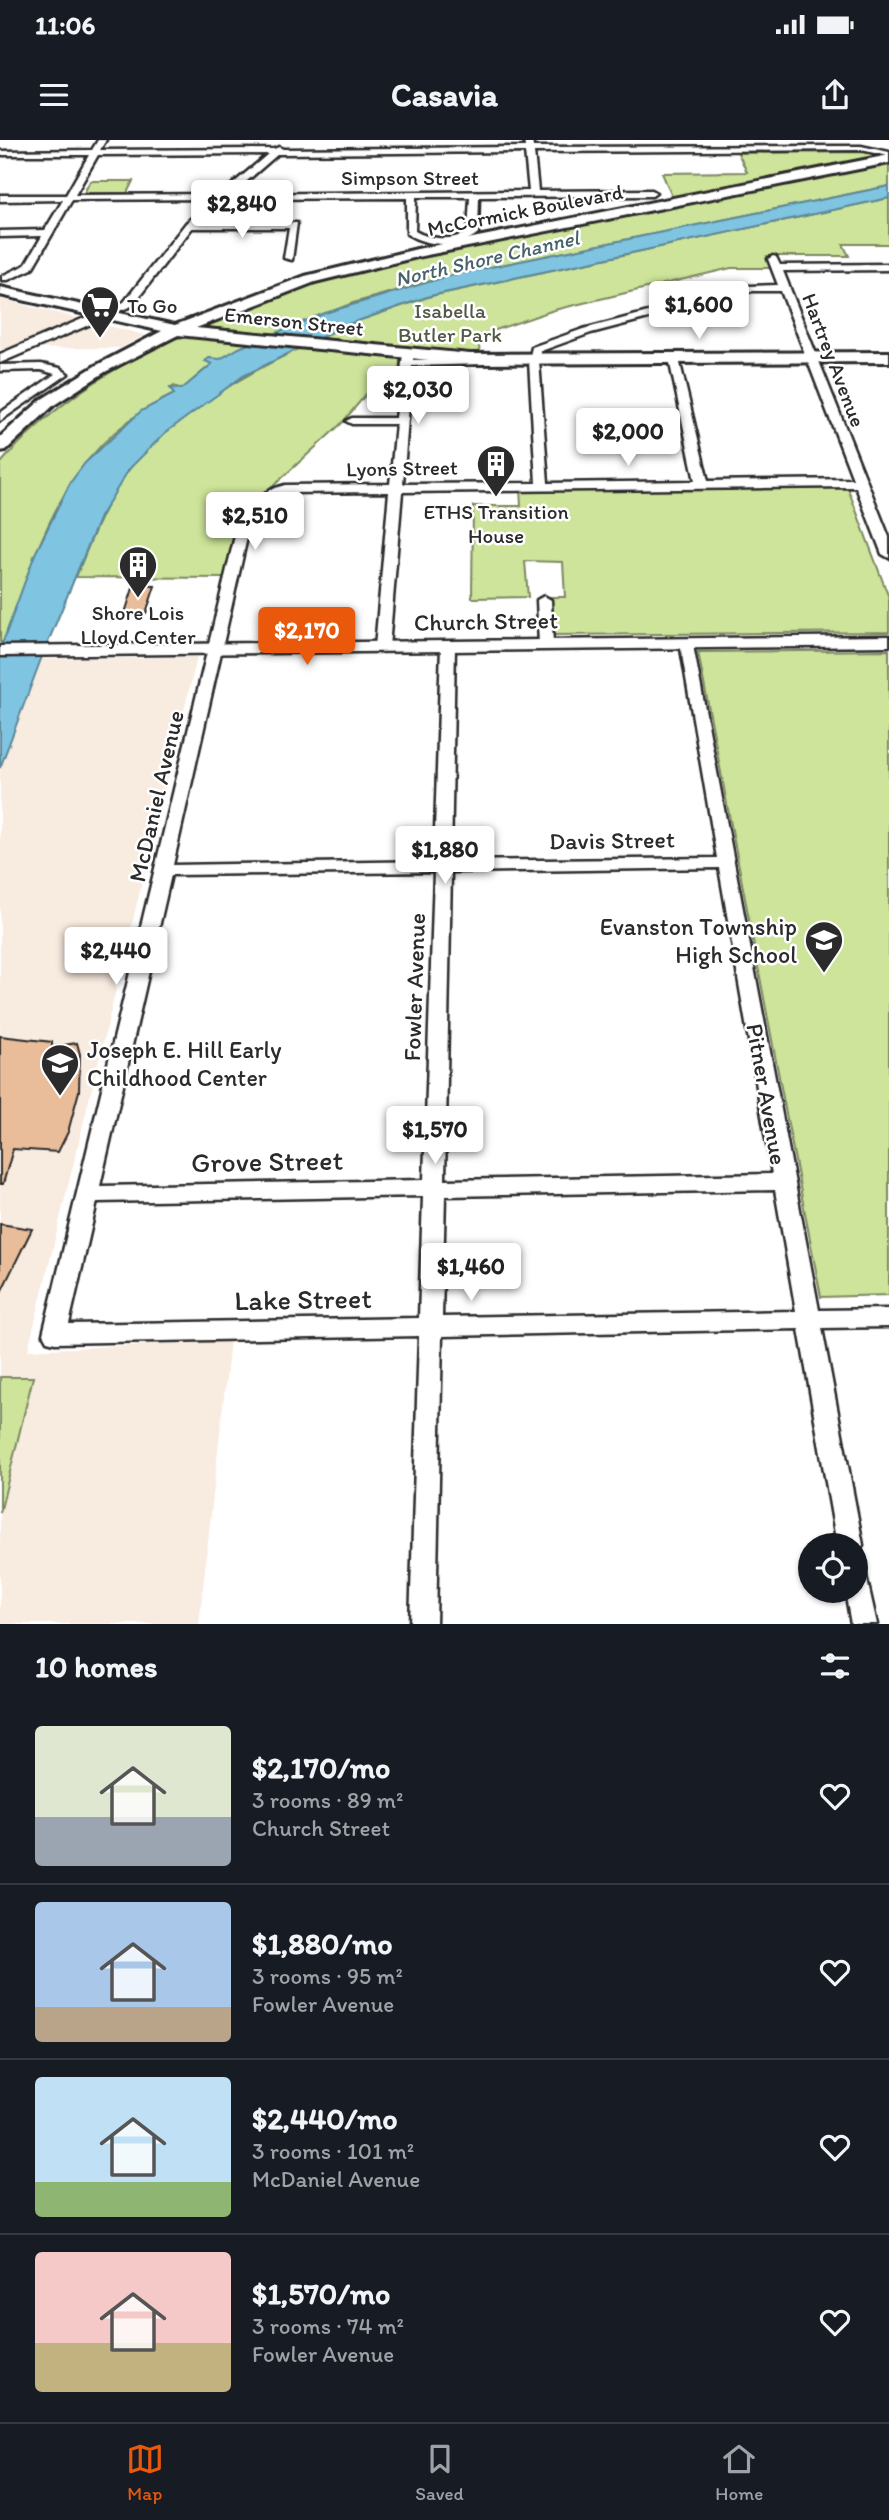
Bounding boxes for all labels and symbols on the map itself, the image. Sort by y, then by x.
street label: Simpson Street [341,165,479,190]
street label: McCormick Boulevard [425,179,625,241]
pin: $2,840 [185,181,299,240]
water label: North Shore Channel [393,224,583,291]
pin: $1,600 [642,282,756,341]
supermarket icon: To Go [79,284,121,339]
street label: Hartrey Avenue [797,290,871,430]
place label: To Go [127,293,177,318]
park label: Isabella Butler Park [398,298,502,347]
street label: Emerson Street [223,301,365,341]
pin: $2,030 [361,366,475,426]
pin: $2,000 [571,408,685,468]
building icon: ETHS Transition House [475,443,517,498]
street label: Lyons Street [346,455,458,481]
pin: $2,510 [198,492,312,552]
place label: ETHS Transition House [423,499,569,548]
building icon: Shore Lois Lloyd Center [117,544,159,599]
place label: Shore Lois Lloyd Center [81,600,196,649]
street label: Church Street [414,605,558,637]
pin: $2,170 [250,608,364,667]
street label: McDaniel Avenue [122,707,190,885]
street label: Davis Street [549,824,675,856]
pin: $1,880 [388,826,502,886]
street label: Fowler Avenue [397,912,431,1062]
place label: Evanston Township High School [600,912,797,969]
school or university icon: Evanston Township High School [803,919,845,974]
pin: $2,440 [59,928,173,987]
street label: Pitner Avenue [740,1021,794,1167]
place label: Joseph E. Hill Early Childhood Center [87,1035,282,1092]
school or university icon: Joseph E. Hill Early Childhood Center [39,1042,81,1097]
pin: $1,570 [378,1107,492,1166]
street label: Grove Street [191,1143,343,1179]
pin: $1,460 [414,1244,528,1303]
street label: Lake Street [234,1281,372,1317]

